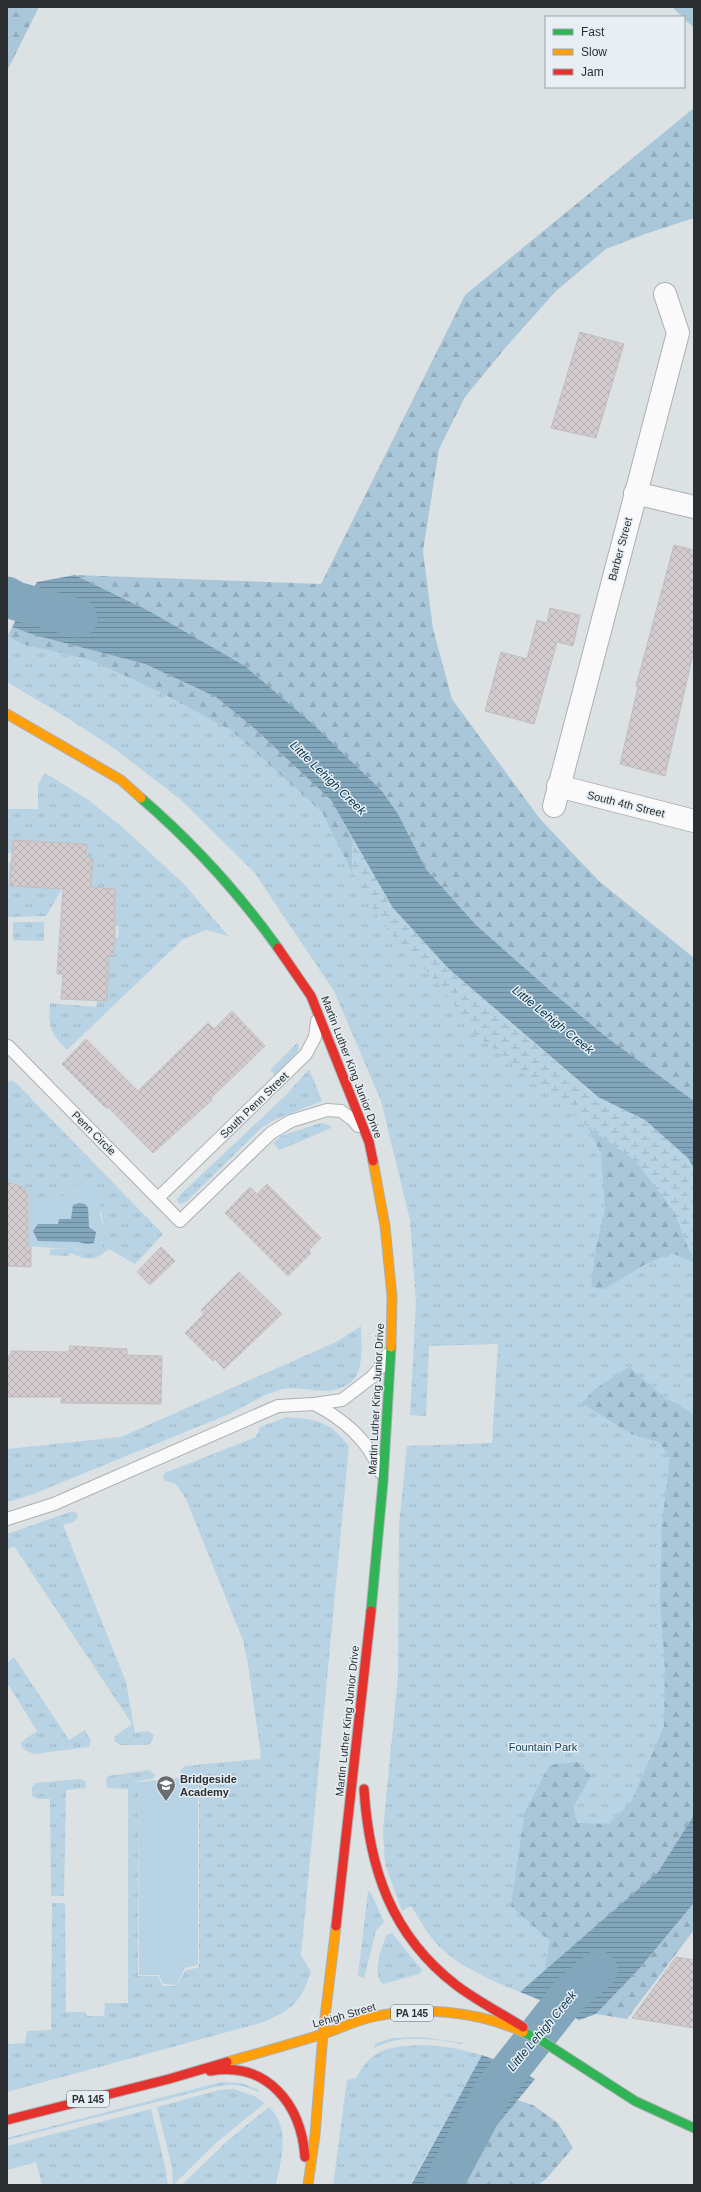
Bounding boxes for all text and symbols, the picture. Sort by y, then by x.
legend [545,16,685,88]
text: Fast [581,25,605,39]
text: Slow [581,45,607,59]
text: Jam [581,65,604,79]
street label: Barber Street [606,516,634,582]
water label: Little Lehigh Creek [287,738,370,818]
street label: South 4th Street [586,789,666,819]
water label: Little Lehigh Creek [510,983,597,1058]
street label: Martin Luther King Junior Drive [319,994,385,1140]
street label: South Penn Street [217,1069,291,1141]
street label: Penn Circle [70,1109,118,1157]
street label: Martin Luther King Junior Drive [366,1323,386,1475]
street label: Martin Luther King Junior Drive [333,1645,361,1797]
park label: Fountain Park [509,1741,578,1753]
place label: Bridgeside Academy [180,1773,237,1798]
school or university icon: Bridgeside Academy [155,1774,177,1802]
water label: Little Lehigh Creek [504,1987,580,2074]
street label: Lehigh Street [311,2000,377,2030]
road number: PA 145 [391,2005,433,2021]
road number: PA 145 [67,2091,109,2107]

